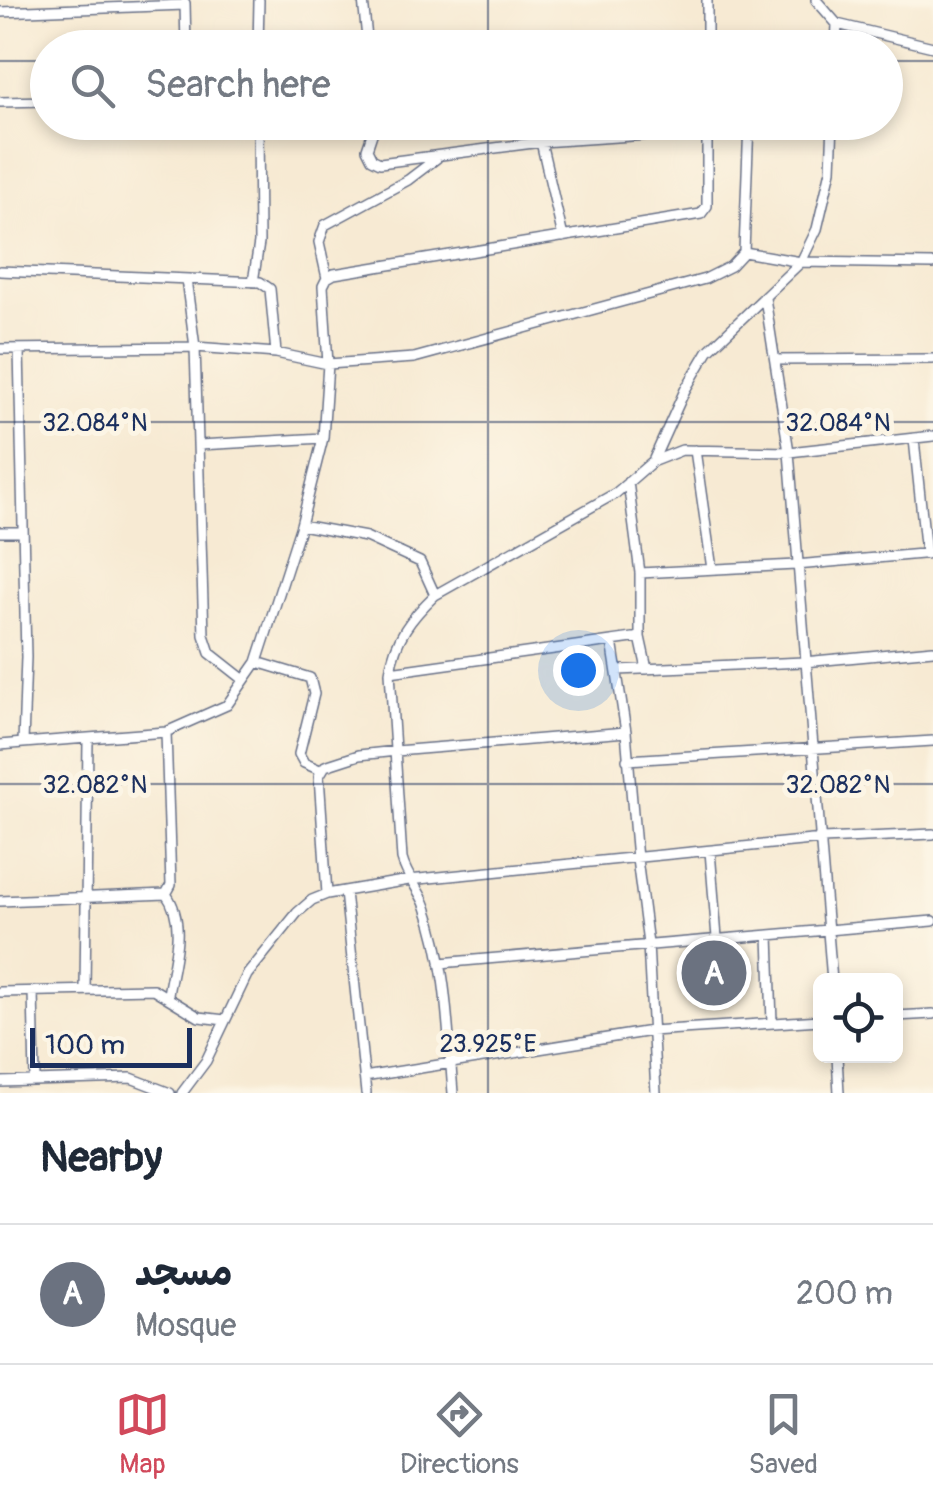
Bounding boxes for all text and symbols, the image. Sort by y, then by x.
search box [30,30,903,140]
icon: search [65,58,120,113]
text: Search here [145,61,331,109]
text: 32.084°N [42,408,148,439]
text: 32.084°N [785,408,891,439]
your location [553,645,604,696]
text: 32.082°N [43,770,147,801]
text: 32.082°N [786,770,890,801]
pin: A [682,936,746,1010]
map controls [813,973,903,1063]
button: locate [813,973,903,1063]
scale bar [30,1023,192,1068]
text: 100 m [45,1028,125,1063]
text: 23.925°E [439,1029,537,1060]
text: Nearby [40,1132,162,1184]
text: مسجد [135,1249,232,1297]
text: A [62,1274,83,1314]
text: 200 m [796,1274,893,1314]
text: Mosque [135,1306,236,1346]
tab: Map [115,1387,170,1482]
tab: Directions [400,1387,519,1482]
tab: Saved [749,1387,818,1482]

